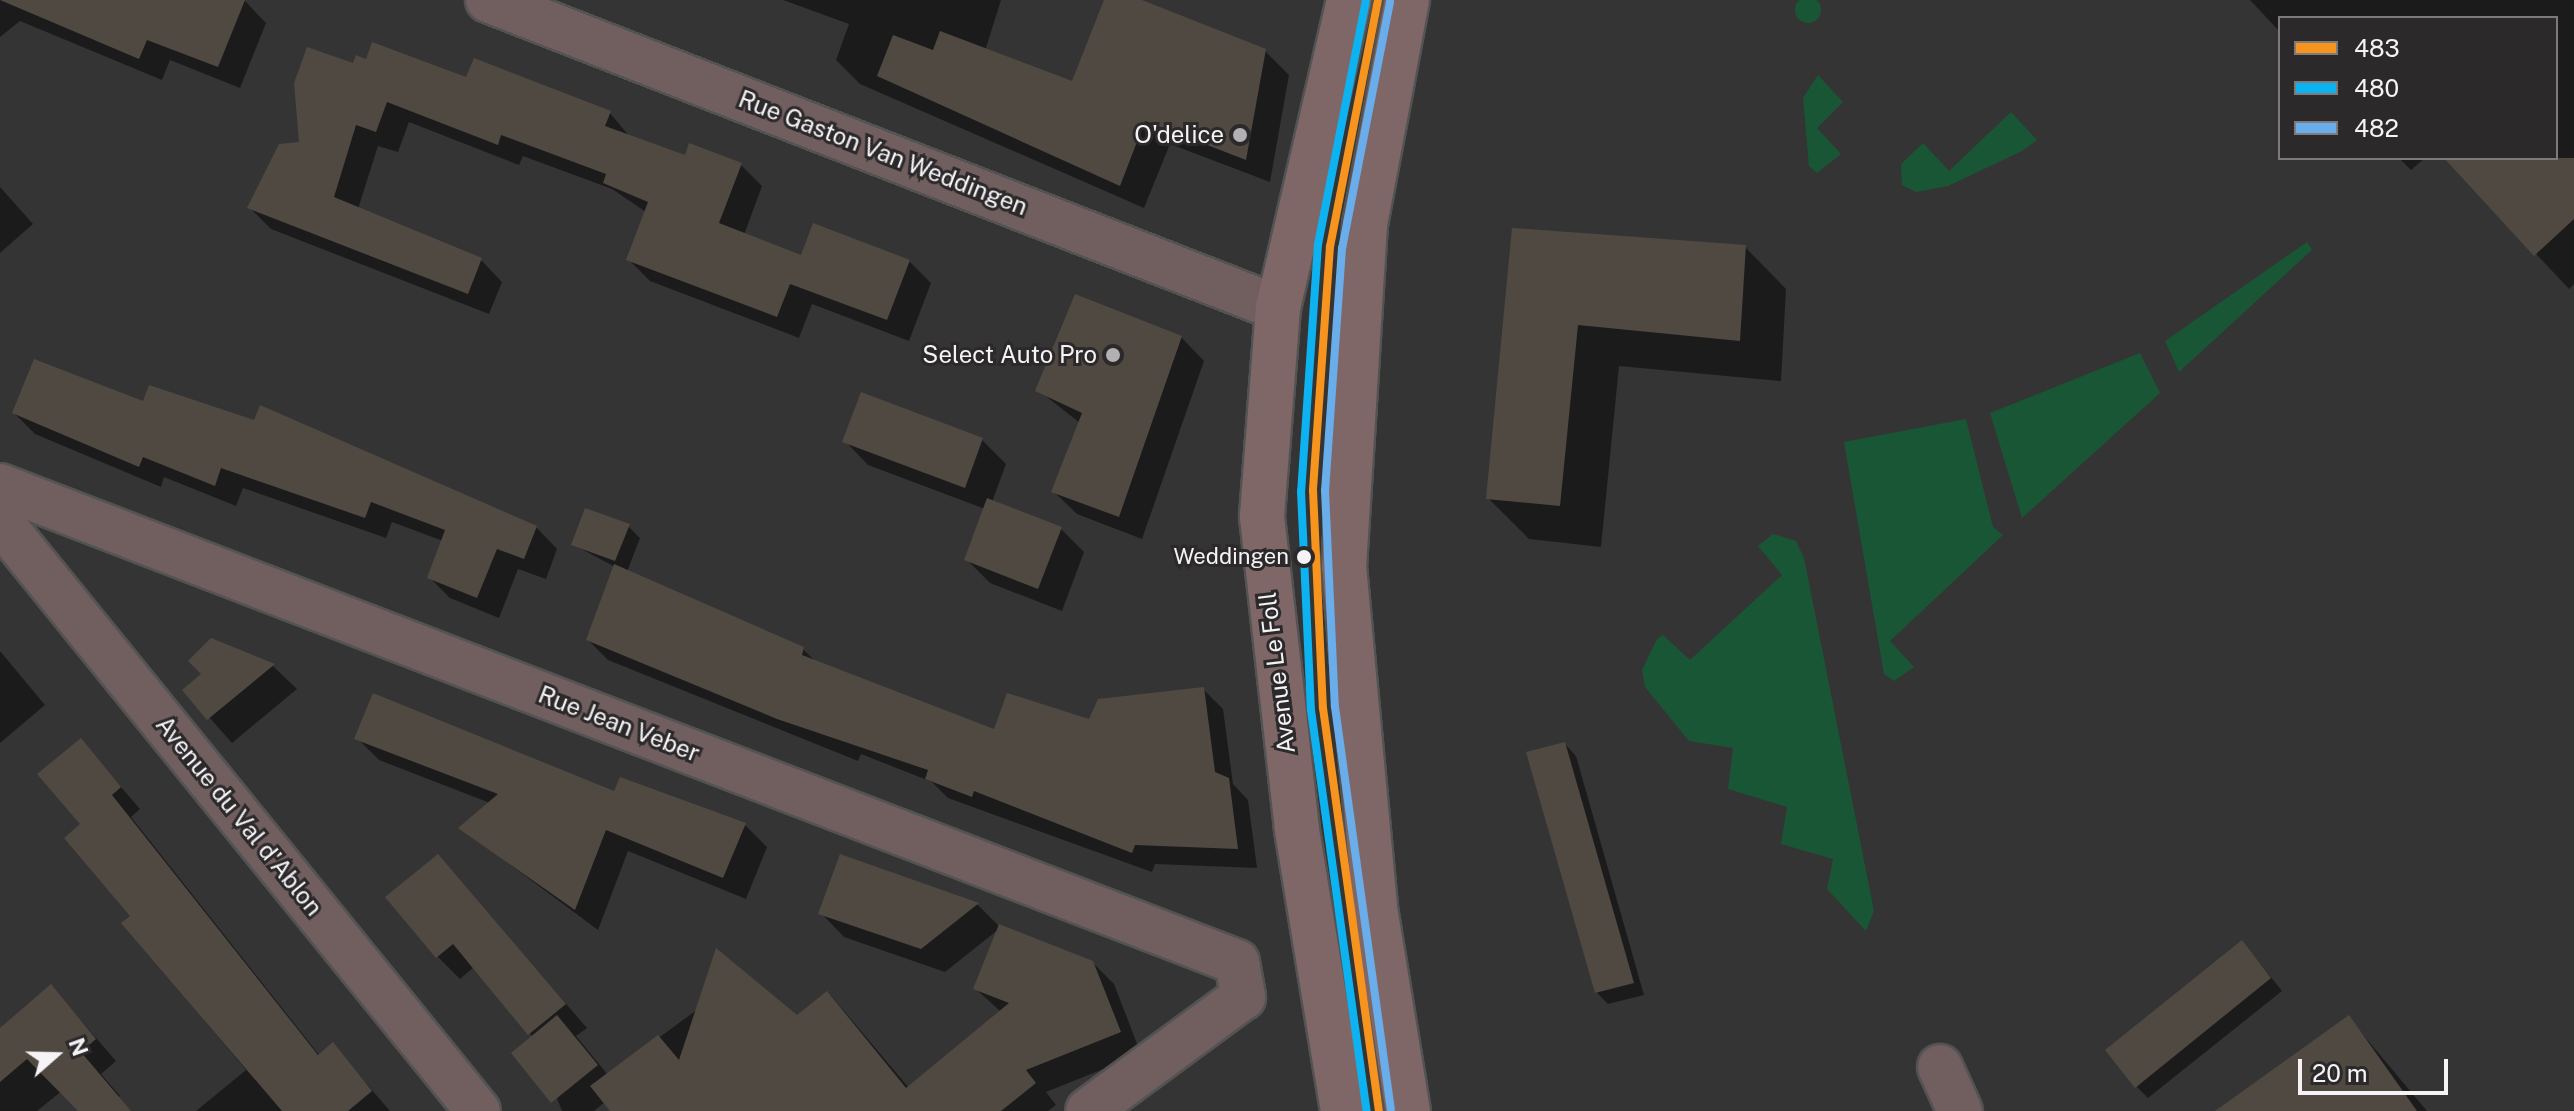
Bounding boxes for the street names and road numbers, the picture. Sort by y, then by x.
street label: Rue Gaston Van Weddingen [734,84,1032,222]
street label: Avenue Le Foll [1253,590,1301,756]
street label: Rue Jean Veber [534,680,704,768]
street label: Avenue du Val d'Ablon [149,710,329,922]

